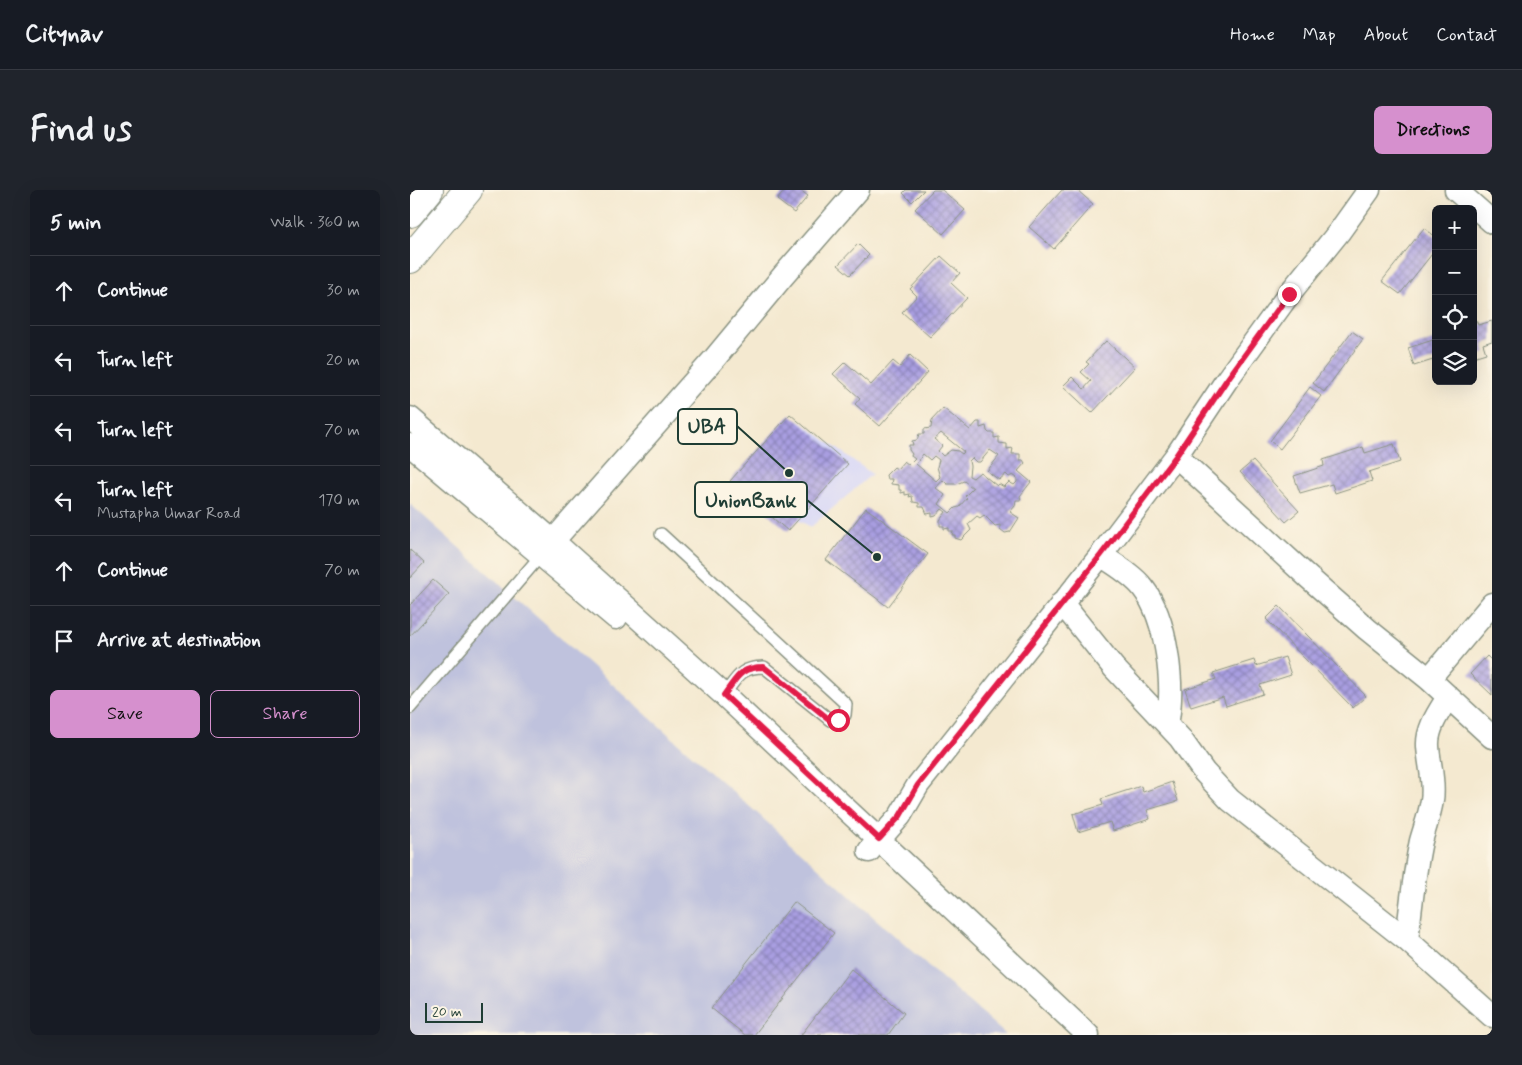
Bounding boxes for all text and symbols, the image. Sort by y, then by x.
text: Citynav [25,19,103,50]
text: Home [1230,23,1275,47]
text: Map [1303,23,1336,47]
text: About [1364,23,1408,47]
text: Contact [1436,23,1497,47]
button: Directions [1374,106,1492,154]
text: Find us [30,107,132,153]
map controls [1432,205,1477,385]
button: + [1432,205,1477,250]
text: 5 min [50,209,102,237]
text: Walk · 360 m [270,212,360,233]
button: − [1432,250,1477,295]
icon: ahead [50,277,78,305]
text: Continue [97,278,168,303]
text: 30 m [327,280,360,301]
route end [1278,283,1301,306]
button: locate [1432,295,1477,340]
button: layers [1432,340,1477,385]
icon: left [50,347,78,375]
text: Turn left [97,348,173,373]
text: 20 m [326,350,360,371]
callout: UBA [678,409,737,444]
text: UBA [688,414,727,441]
icon: left [50,417,78,445]
text: Turn left [97,418,173,443]
text: 70 m [324,420,360,441]
text: Turn left [97,478,173,503]
callout: UnionBank [695,482,807,517]
icon: left [50,487,78,515]
text: UnionBank [705,488,798,515]
text: 170 m [318,490,360,511]
text: Mustapha Umar Road [97,503,240,524]
icon: ahead [50,557,78,585]
text: Continue [97,558,168,583]
text: 70 m [324,560,360,581]
icon: arrive [50,627,78,655]
text: Arrive at destination [97,628,261,653]
button: Save [50,690,200,738]
button: Share [210,690,360,738]
route start [827,709,850,732]
scale bar [425,1000,482,1023]
text: 20 m [432,1003,462,1021]

